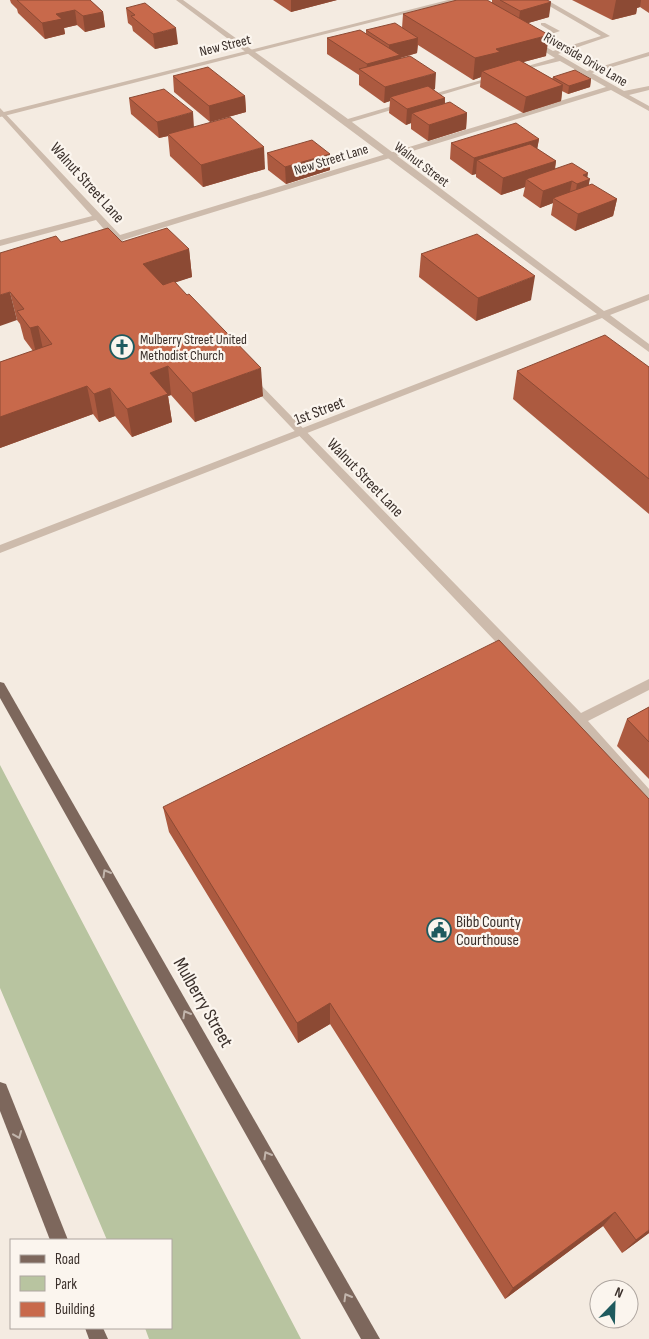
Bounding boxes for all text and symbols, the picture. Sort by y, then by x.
street label: Riverside Drive Lane [541,29,631,90]
street label: New Street [198,31,253,60]
street label: Walnut Street [391,138,453,191]
street label: Walnut Street Lane [46,139,128,227]
street label: New Street Lane [292,140,370,179]
place label: Mulberry Street United Methodist Church [140,331,247,364]
church icon: Mulberry Street United Methodist Church [109,334,135,360]
street label: 1st Street [292,393,348,430]
street label: Walnut Street Lane [323,435,407,521]
one-way arrow [102,869,112,878]
place label: Bibb County Courthouse [456,913,521,950]
public building icon: Bibb County Courthouse [426,917,452,943]
street label: Mulberry Street [168,954,238,1052]
one-way arrow [183,1011,193,1020]
one-way arrow [12,1131,22,1139]
one-way arrow [263,1152,273,1161]
legend [10,1239,172,1329]
text: Road [55,1250,80,1269]
text: Park [55,1275,77,1294]
north arrow [589,1279,639,1329]
text: N [612,1283,626,1302]
one-way arrow [344,1293,354,1302]
text: Building [55,1300,95,1319]

